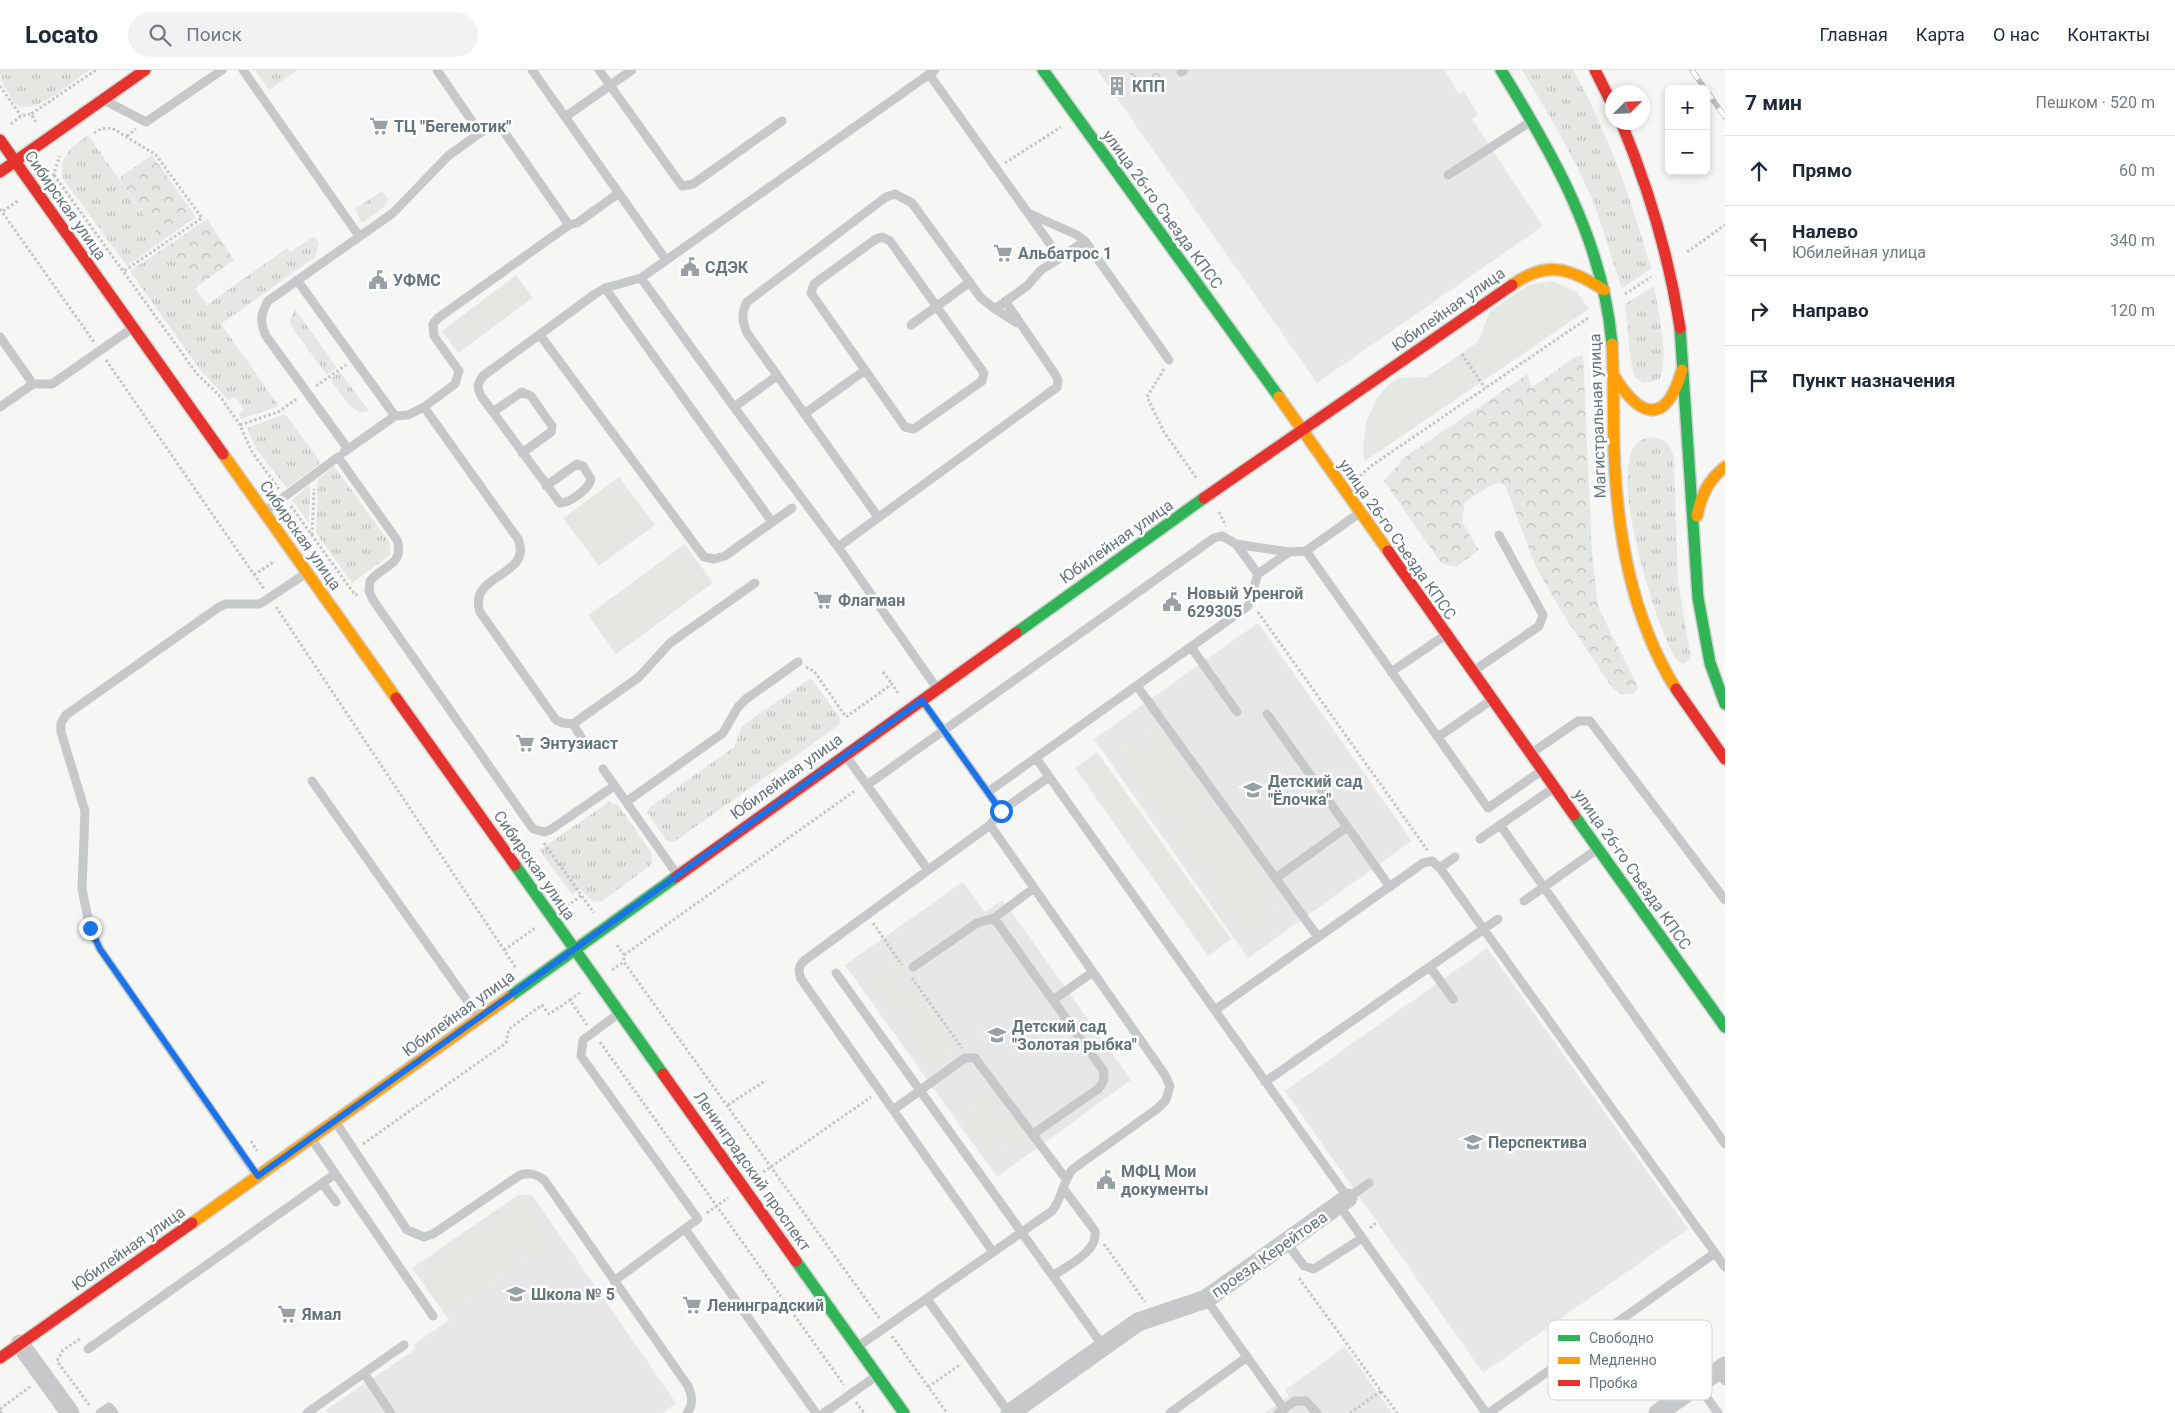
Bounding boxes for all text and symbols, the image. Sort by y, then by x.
search box [128,12,478,57]
text: Locato [25,21,98,49]
icon: search [146,21,174,49]
text: Поиск [186,23,242,46]
text: Главная [1819,24,1888,45]
text: Карта [1916,24,1965,45]
text: О нас [1993,24,2039,45]
text: Контакты [2067,24,2150,45]
building icon: КПП [1106,75,1128,97]
place label: КПП [1132,77,1165,96]
north arrow [1605,85,1650,130]
map controls [1665,85,1710,175]
button: + [1665,85,1710,130]
text: 7 мин [1745,91,1802,115]
text: Пешком · 520 m [2036,93,2155,112]
supermarket icon: ТЦ "Бегемотик" [368,115,390,137]
place label: ТЦ "Бегемотик" [394,117,511,136]
street label: улица 26-го Съезда КПСС [1099,126,1227,292]
button: − [1665,130,1710,175]
street label: Сибирская улица [21,147,110,264]
icon: ahead [1745,157,1773,185]
text: Прямо [1792,159,1852,182]
text: 60 m [2119,161,2155,180]
text: Налево [1792,220,1858,243]
icon: left [1745,227,1773,255]
text: 340 m [2110,231,2155,250]
supermarket icon: Альбатрос 1 [992,242,1014,264]
text: Юбилейная улица [1792,243,1926,262]
place label: Альбатрос 1 [1018,244,1112,263]
public building icon: СДЭК [679,256,701,278]
place label: СДЭК [705,258,749,277]
street label: Юбилейная улица [1388,263,1509,356]
public building icon: УФМС [367,269,389,291]
place label: УФМС [393,271,441,290]
icon: right [1745,297,1773,325]
text: Направо [1792,299,1869,322]
text: 120 m [2110,301,2155,320]
street label: Магистральная улица [1585,333,1610,499]
icon: arrive [1745,367,1773,395]
text: Пункт назначения [1792,369,1955,392]
street label: улица 26-го Съезда КПСС [1335,455,1460,623]
street label: Сибирская улица [256,477,345,594]
street label: Юбилейная улица [1056,495,1177,588]
place label: Новый Уренгой 629305 [1187,584,1303,621]
supermarket icon: Флагман [812,589,834,611]
place label: Флагман [838,591,905,610]
public building icon: Новый Уренгой 629305 [1161,591,1183,613]
street label: Юбилейная улица [727,729,846,823]
supermarket icon: Энтузиаст [514,732,536,754]
place label: Энтузиаст [540,734,618,753]
place label: Детский сад "Ёлочка" [1268,772,1363,809]
school or university icon: Детский сад "Ёлочка" [1242,779,1264,801]
street label: улица 26-го Съезда КПСС [1570,785,1695,953]
route start [990,800,1013,823]
street label: Сибирская улица [490,807,579,924]
route end [79,917,102,940]
street label: Юбилейная улица [399,966,518,1060]
place label: Детский сад "Золотая рыбка" [1012,1017,1137,1054]
school or university icon: Детский сад "Золотая рыбка" [986,1024,1008,1046]
street label: Ленинградский проспект [690,1088,815,1255]
school or university icon: Перспектива [1462,1131,1484,1153]
place label: Перспектива [1488,1133,1587,1152]
place label: МФЦ Мои документы [1121,1162,1208,1199]
public building icon: МФЦ Мои документы [1095,1169,1117,1191]
street label: Юбилейная улица [68,1202,189,1295]
street label: проезд Керейтова [1208,1207,1331,1302]
school or university icon: Школа № 5 [505,1283,527,1305]
place label: Школа № 5 [531,1285,615,1304]
supermarket icon: Ленинградский [681,1294,703,1316]
place label: Ленинградский [707,1296,824,1315]
supermarket icon: Ямал [276,1303,298,1325]
place label: Ямал [301,1305,341,1324]
legend [1548,1320,1712,1400]
text: Свободно [1589,1330,1654,1346]
text: Медленно [1589,1352,1657,1368]
text: Пробка [1589,1375,1638,1391]

